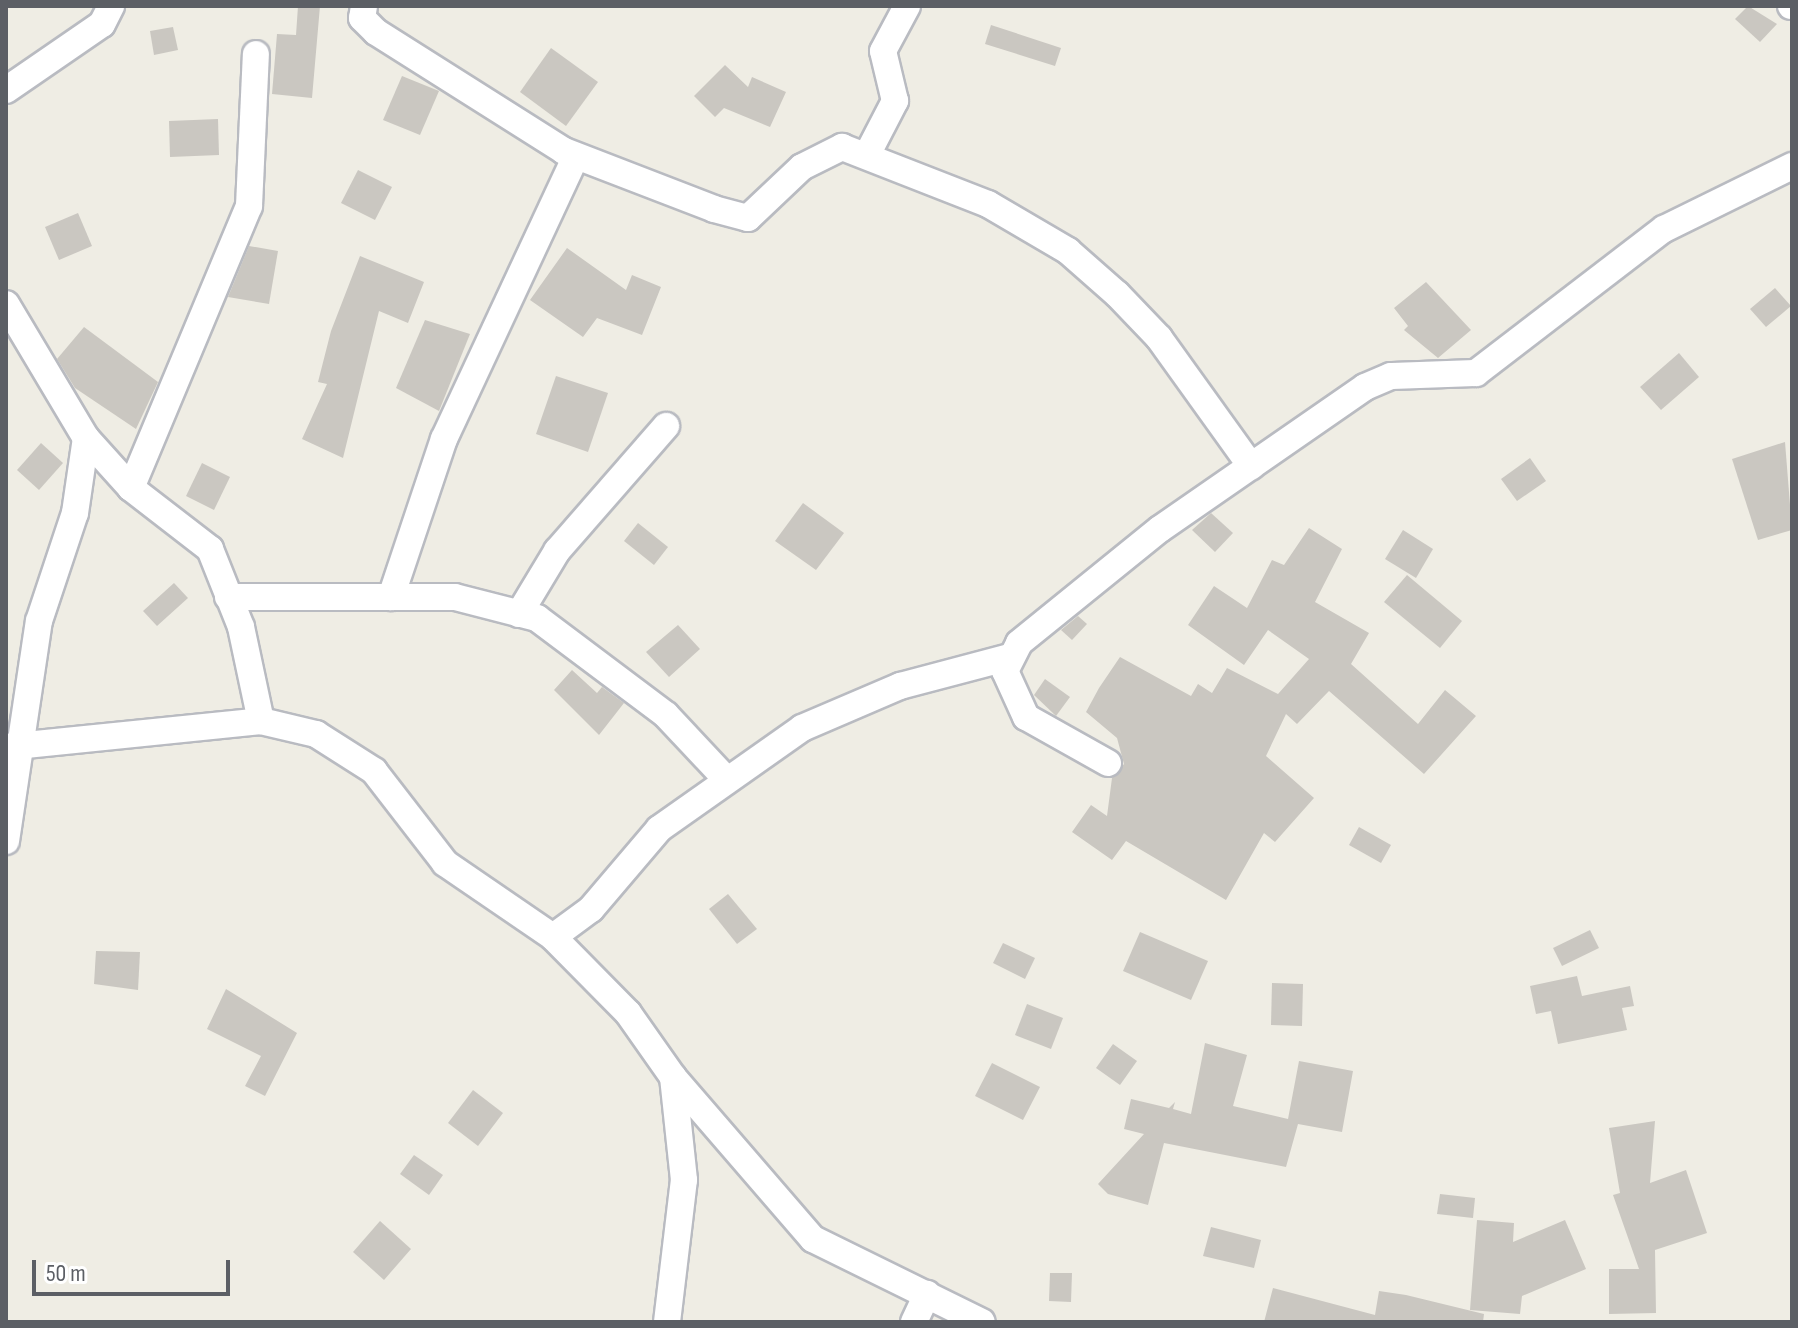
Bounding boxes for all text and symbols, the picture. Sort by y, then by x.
scale bar [36,1244,234,1294]
text: 50 m [46,1259,86,1288]

